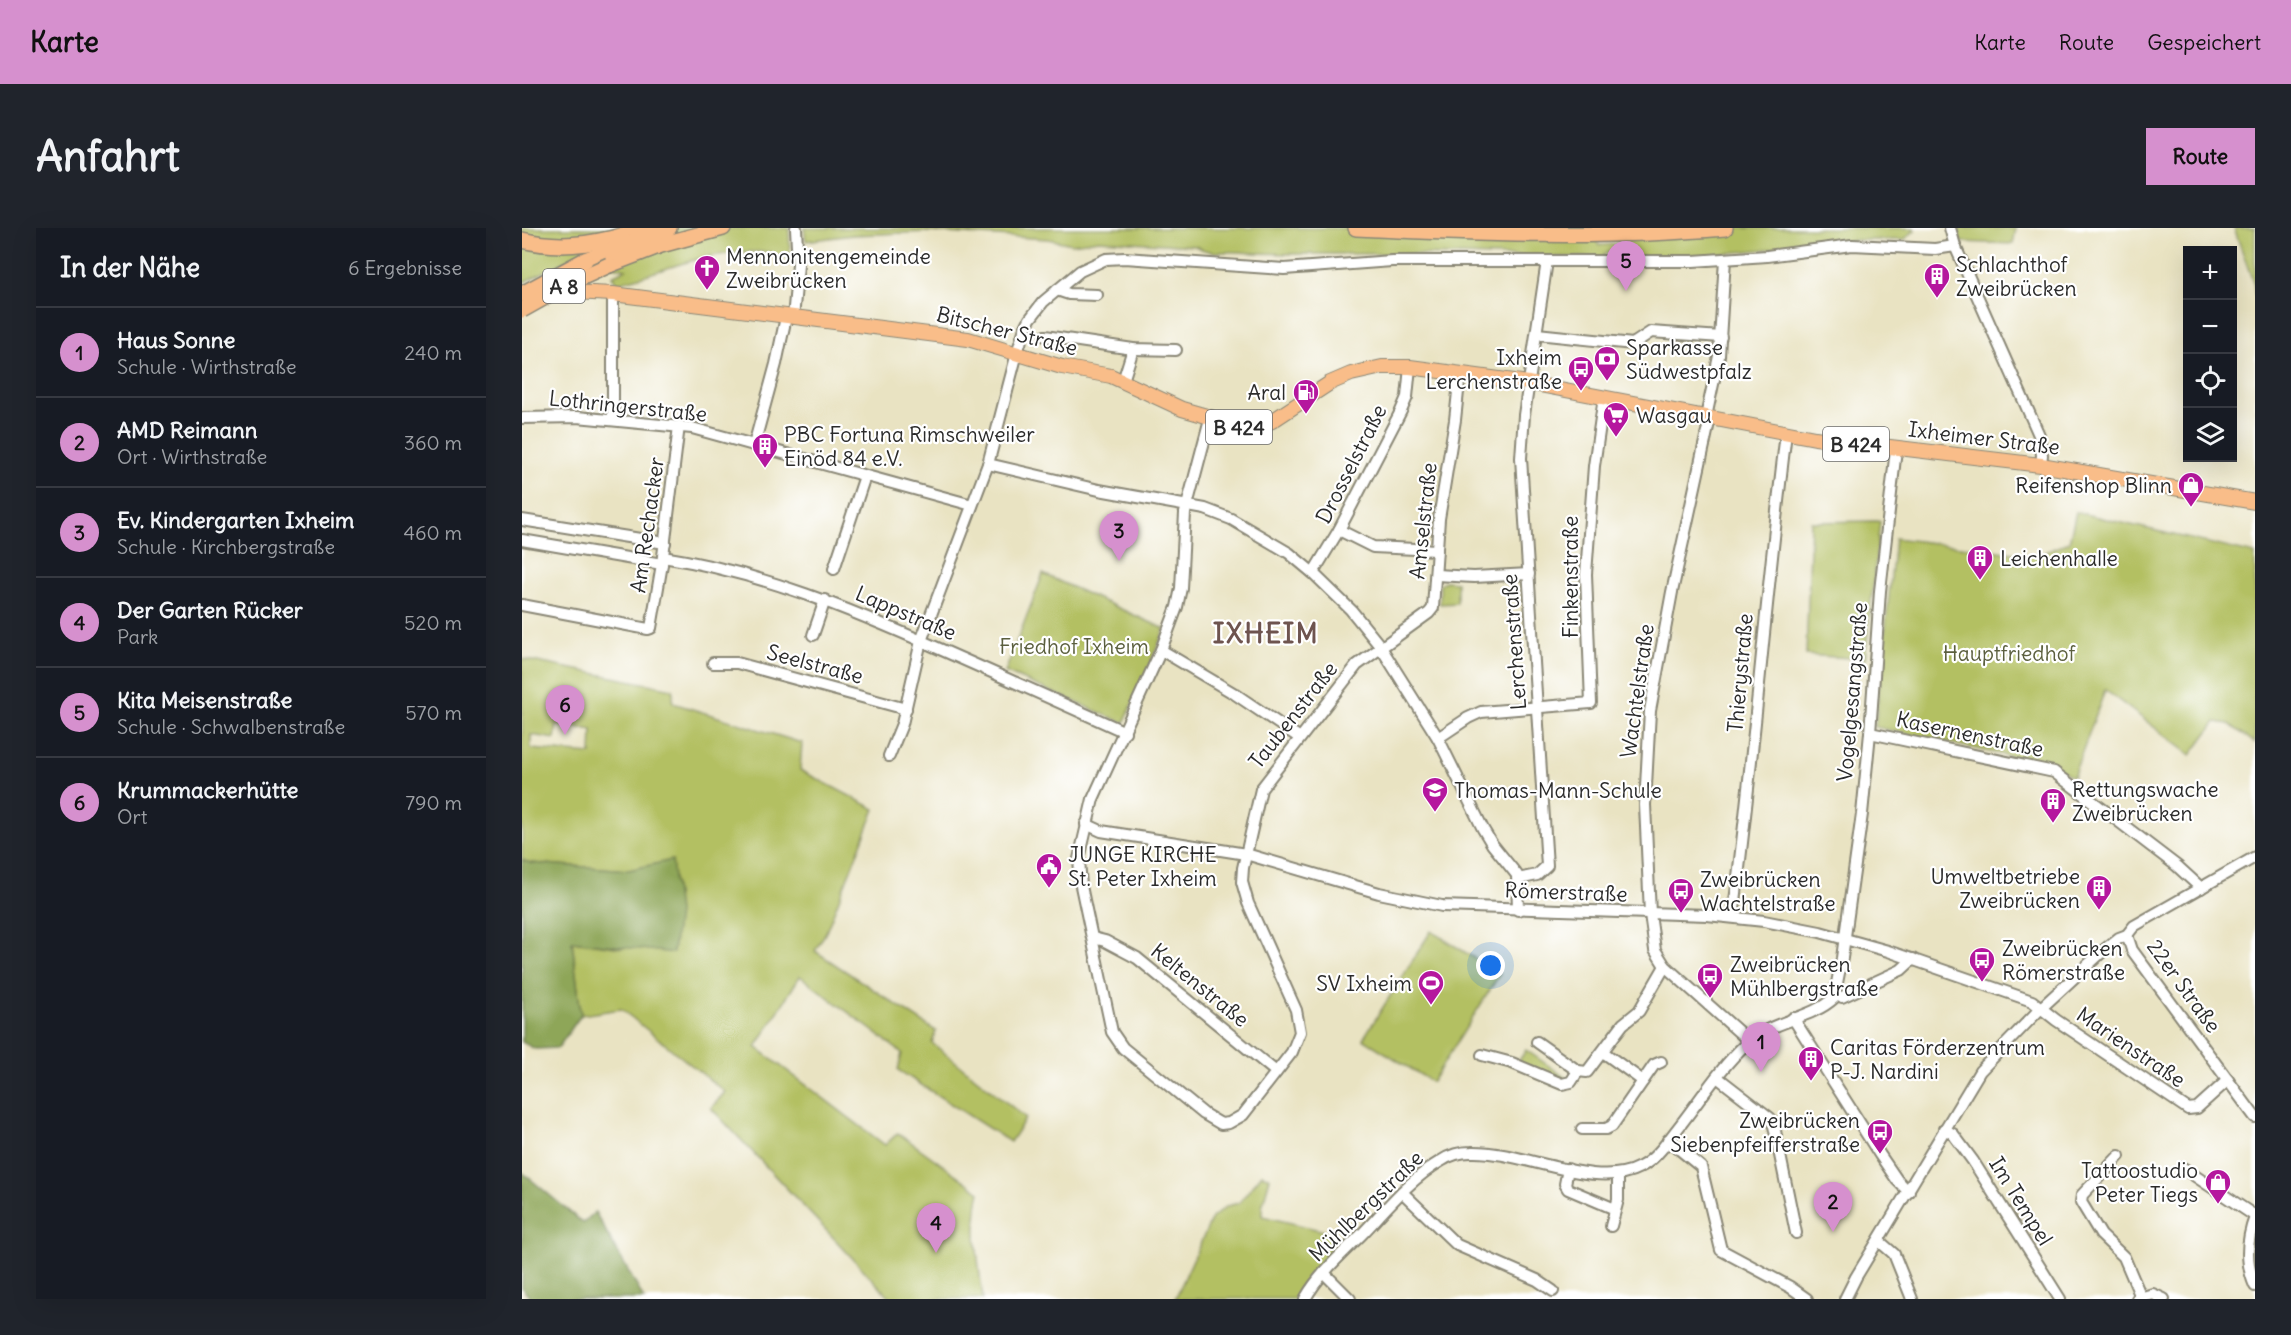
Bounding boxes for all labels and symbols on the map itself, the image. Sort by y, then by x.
pin: 5 [1606,242,1646,291]
place label: Mennonitengemeinde Zweibrücken [726,243,931,294]
place label: Schlachthof Zweibrücken [1956,251,2077,302]
church icon: Mennonitengemeinde Zweibrücken [692,253,722,291]
building icon: Schlachthof Zweibrücken [1922,261,1952,299]
road number: A 8 [543,269,585,303]
street label: Bitscher Straße [934,300,1080,362]
place label: Sparkasse Südwestpfalz [1626,334,1752,385]
place label: Ixheim Lerchenstraße [1426,344,1562,395]
bank icon: Sparkasse Südwestpfalz [1592,344,1622,382]
bus stop icon: Ixheim Lerchenstraße [1566,354,1596,392]
fuel station icon: Aral [1291,377,1321,415]
place label: Aral [1247,379,1286,406]
street label: Lothringerstraße [548,384,708,428]
street label: Drosselstraße [1309,400,1393,528]
supermarket icon: Wasgau [1601,400,1631,438]
place label: Wasgau [1636,402,1712,429]
road number: B 424 [1206,410,1272,444]
street label: Ixheimer Straße [1907,415,2061,461]
place label: PBC Fortuna Rimschweiler Einöd 84 e.V. [784,421,1035,472]
road number: B 424 [1823,427,1889,461]
building icon: PBC Fortuna Rimschweiler Einöd 84 e.V. [750,431,780,469]
street label: Am Rechacker [624,455,670,595]
street label: Amselstraße [1403,461,1443,581]
shop icon: Reifenshop Blinn [2176,470,2206,508]
place label: Reifenshop Blinn [2015,472,2172,499]
pin: 3 [1100,512,1138,561]
street label: Finkenstraße [1557,516,1584,638]
building icon: Leichenhalle [1965,543,1995,581]
place label: Leichenhalle [2000,545,2118,572]
street label: Lerchenstraße [1496,573,1532,711]
street label: Lappstraße [852,580,960,646]
street label: Vogelgesangstraße [1831,601,1873,783]
street label: Thierystraße [1721,612,1759,734]
district label: IXHEIM [1213,616,1319,650]
street label: Wachtelstraße [1614,622,1660,760]
park label: Friedhof Ixheim [999,633,1149,660]
street label: Seelstraße [764,638,866,690]
park label: Hauptfriedhof [1943,640,2076,667]
street label: Taubenstraße [1243,656,1343,774]
pin: 6 [546,686,585,735]
street label: Kasernenstraße [1894,705,2046,763]
school or university icon: Thomas-Mann-Schule [1420,775,1450,813]
place label: Rettungswache Zweibrücken [2072,776,2219,827]
place label: Thomas-Mann-Schule [1454,777,1662,804]
building icon: Rettungswache Zweibrücken [2038,786,2068,824]
place label: JUNGE KIRCHE St. Peter Ixheim [1068,841,1217,892]
public building icon: JUNGE KIRCHE St. Peter Ixheim [1034,851,1064,889]
place label: Umweltbetriebe Zweibrücken [1930,863,2080,914]
place label: Zweibrücken Wachtelstraße [1700,866,1835,917]
building icon: Umweltbetriebe Zweibrücken [2084,873,2114,911]
street label: Römerstraße [1504,876,1628,908]
bus stop icon: Zweibrücken Wachtelstraße [1666,876,1696,914]
street label: 22er Straße [2141,934,2227,1038]
place label: Zweibrücken Römerstraße [2002,935,2125,986]
street label: Keltenstraße [1145,937,1255,1033]
bus stop icon: Zweibrücken Römerstraße [1967,945,1997,983]
your location [1476,951,1505,980]
place label: Zweibrücken Mühlbergstraße [1730,951,1879,1002]
bus stop icon: Zweibrücken Mühlbergstraße [1695,961,1725,999]
sports icon: SV Ixheim [1416,968,1446,1006]
place label: SV Ixheim [1316,970,1412,997]
street label: Marienstraße [2072,1001,2190,1093]
pin: 1 [1742,1022,1780,1072]
place label: Caritas Förderzentrum P-J. Nardini [1830,1034,2045,1085]
building icon: Caritas Förderzentrum P-J. Nardini [1796,1044,1826,1082]
place label: Zweibrücken Siebenpfeifferstraße [1670,1107,1860,1158]
bus stop icon: Zweibrücken Siebenpfeifferstraße [1865,1117,1895,1155]
street label: Mühlbergstraße [1303,1145,1429,1267]
street label: Im Tempel [1983,1152,2059,1250]
place label: Tattoostudio Peter Tiegs [2081,1157,2198,1208]
shop icon: Tattoostudio Peter Tiegs [2203,1167,2233,1205]
pin: 2 [1814,1182,1852,1232]
pin: 4 [916,1204,956,1253]

